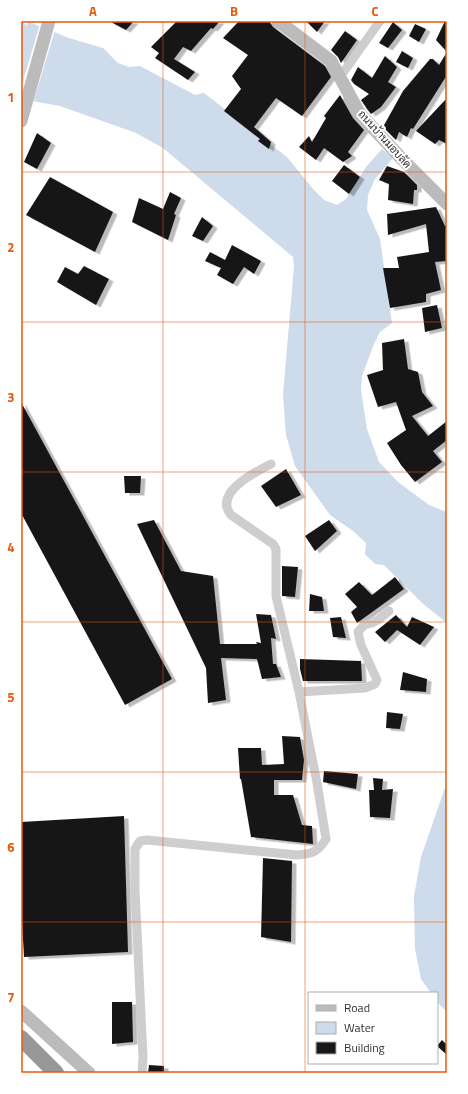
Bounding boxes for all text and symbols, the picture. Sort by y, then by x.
text: A [89,1,97,21]
text: B [230,1,238,21]
text: C [371,1,379,21]
text: 1 [7,87,15,107]
street label: ถนนบ้านมอบลัด [355,107,415,171]
text: 2 [7,237,15,257]
text: 3 [7,387,15,407]
text: 4 [7,537,15,557]
text: 5 [7,687,15,707]
text: 6 [7,837,15,857]
text: 7 [7,987,15,1007]
legend [308,992,438,1064]
text: Road [344,998,370,1017]
text: Water [344,1018,375,1037]
text: Building [344,1038,385,1057]

